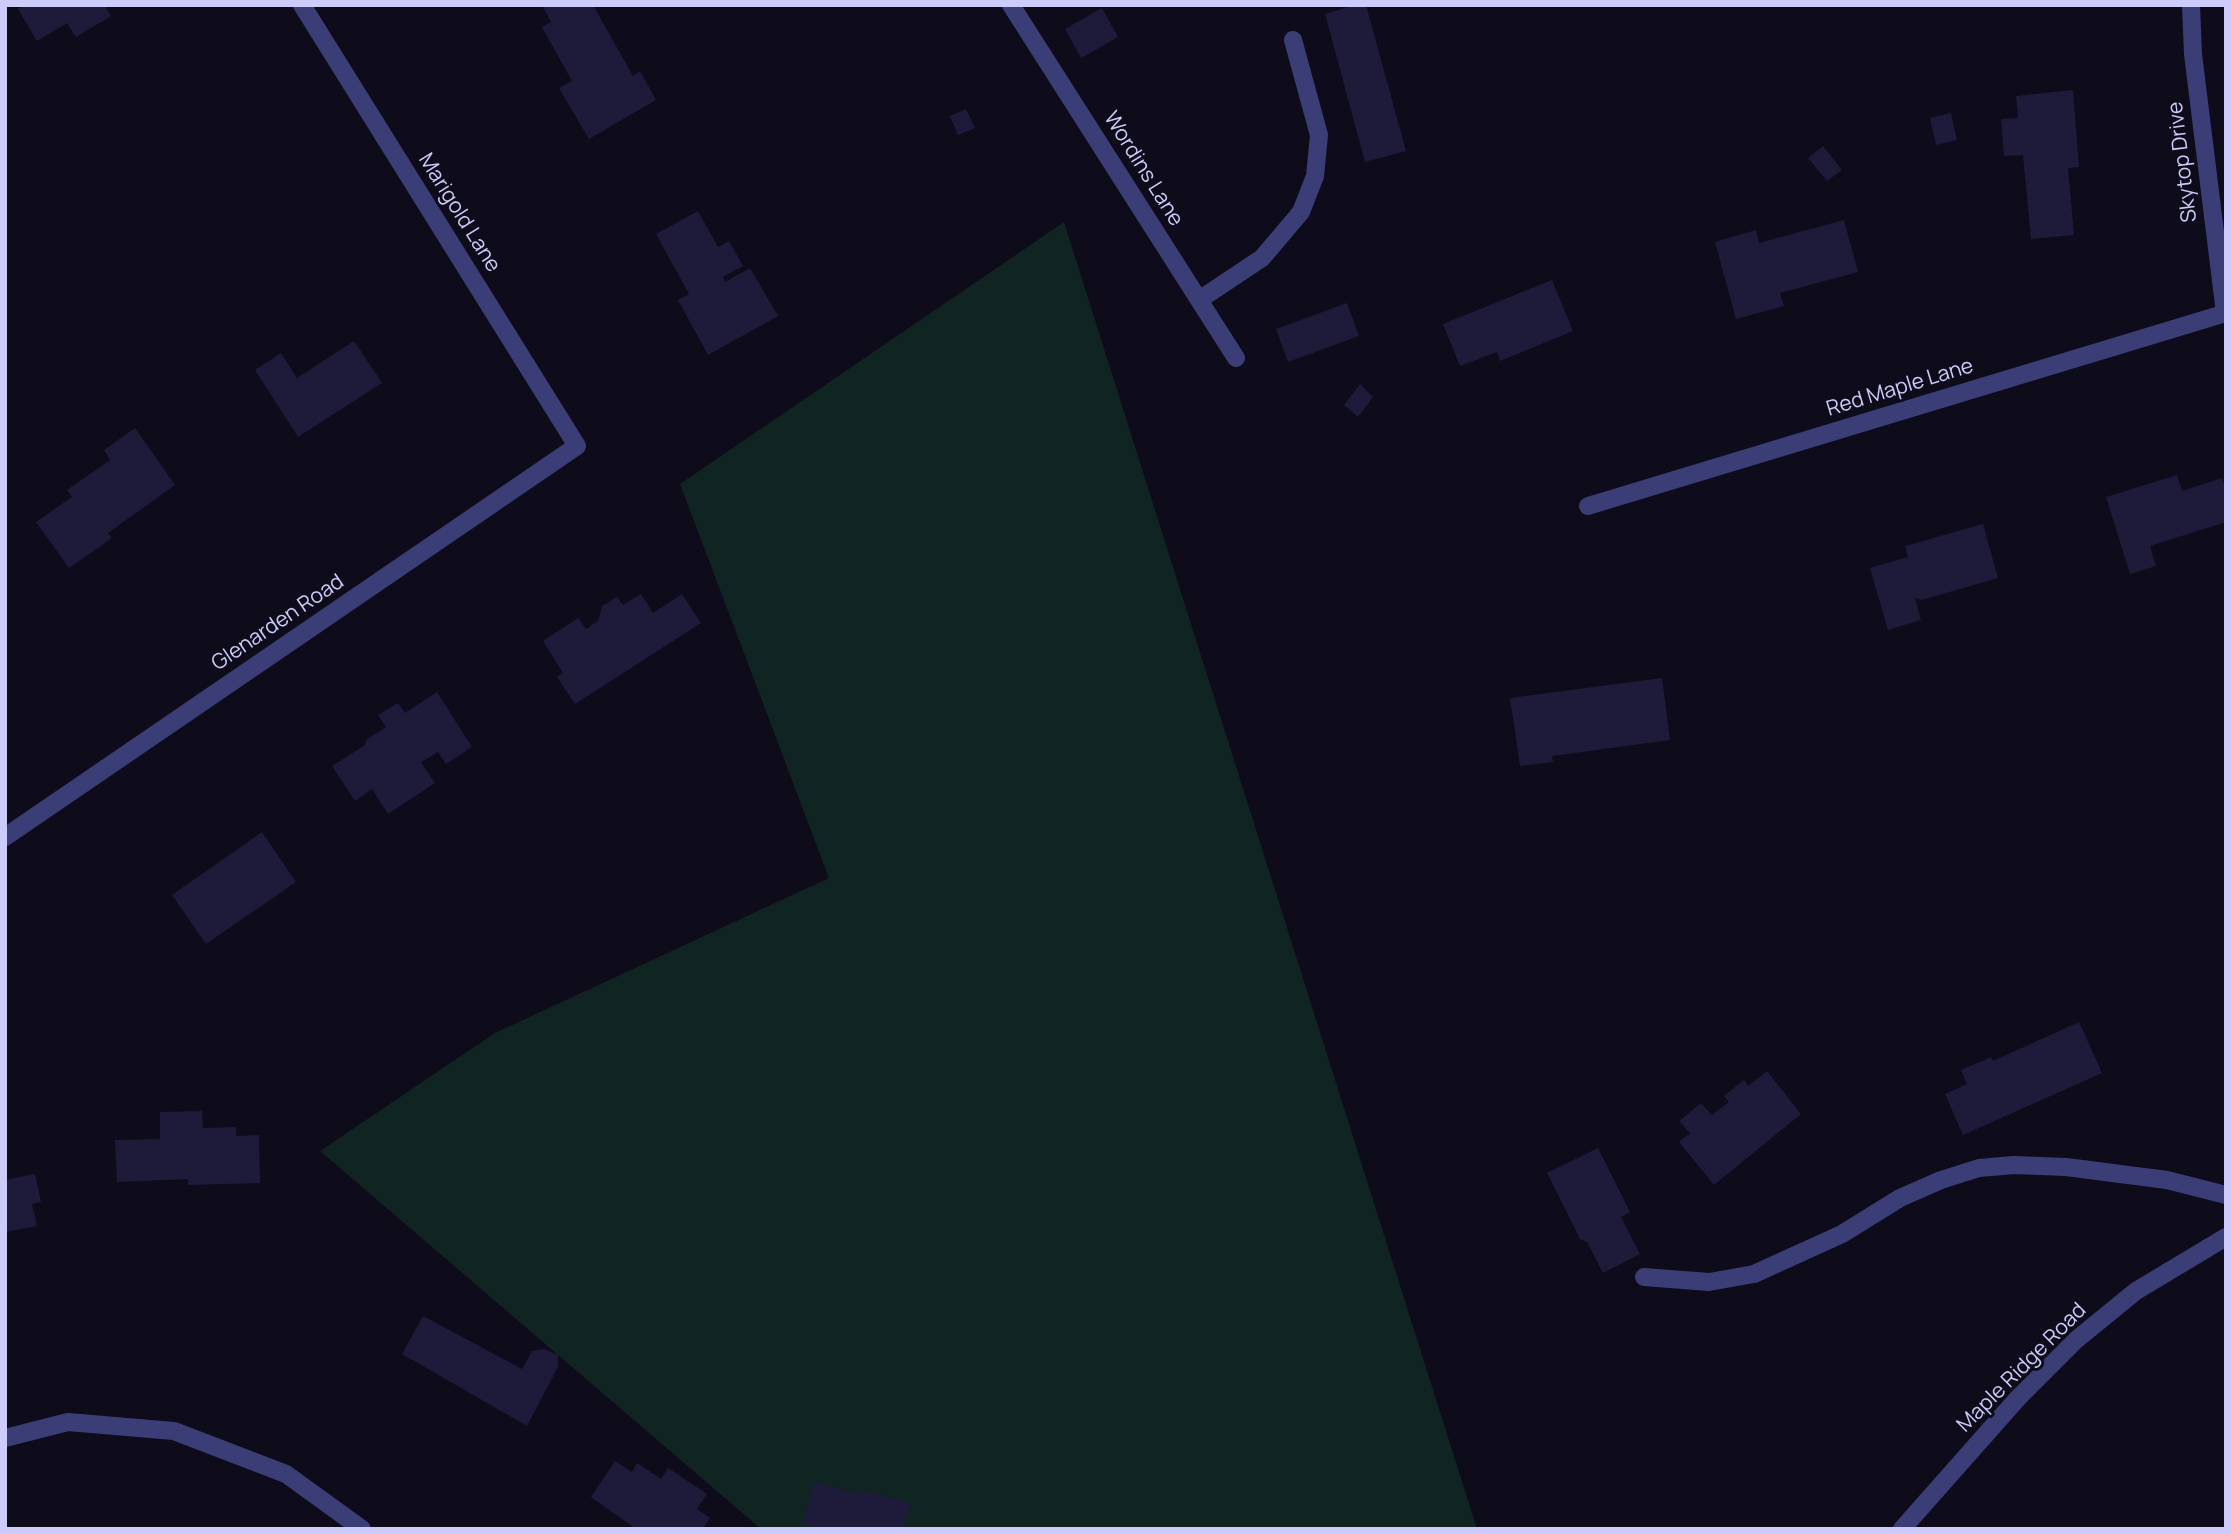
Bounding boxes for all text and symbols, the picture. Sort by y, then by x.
street label: Skytop Drive [2163,100,2203,224]
street label: Wordins Lane [1098,107,1188,231]
street label: Marigold Lane [412,149,506,277]
street label: Red Maple Lane [1823,354,1977,422]
street label: Glenarden Road [207,569,349,677]
street label: Maple Ridge Road [1952,1298,2092,1438]

